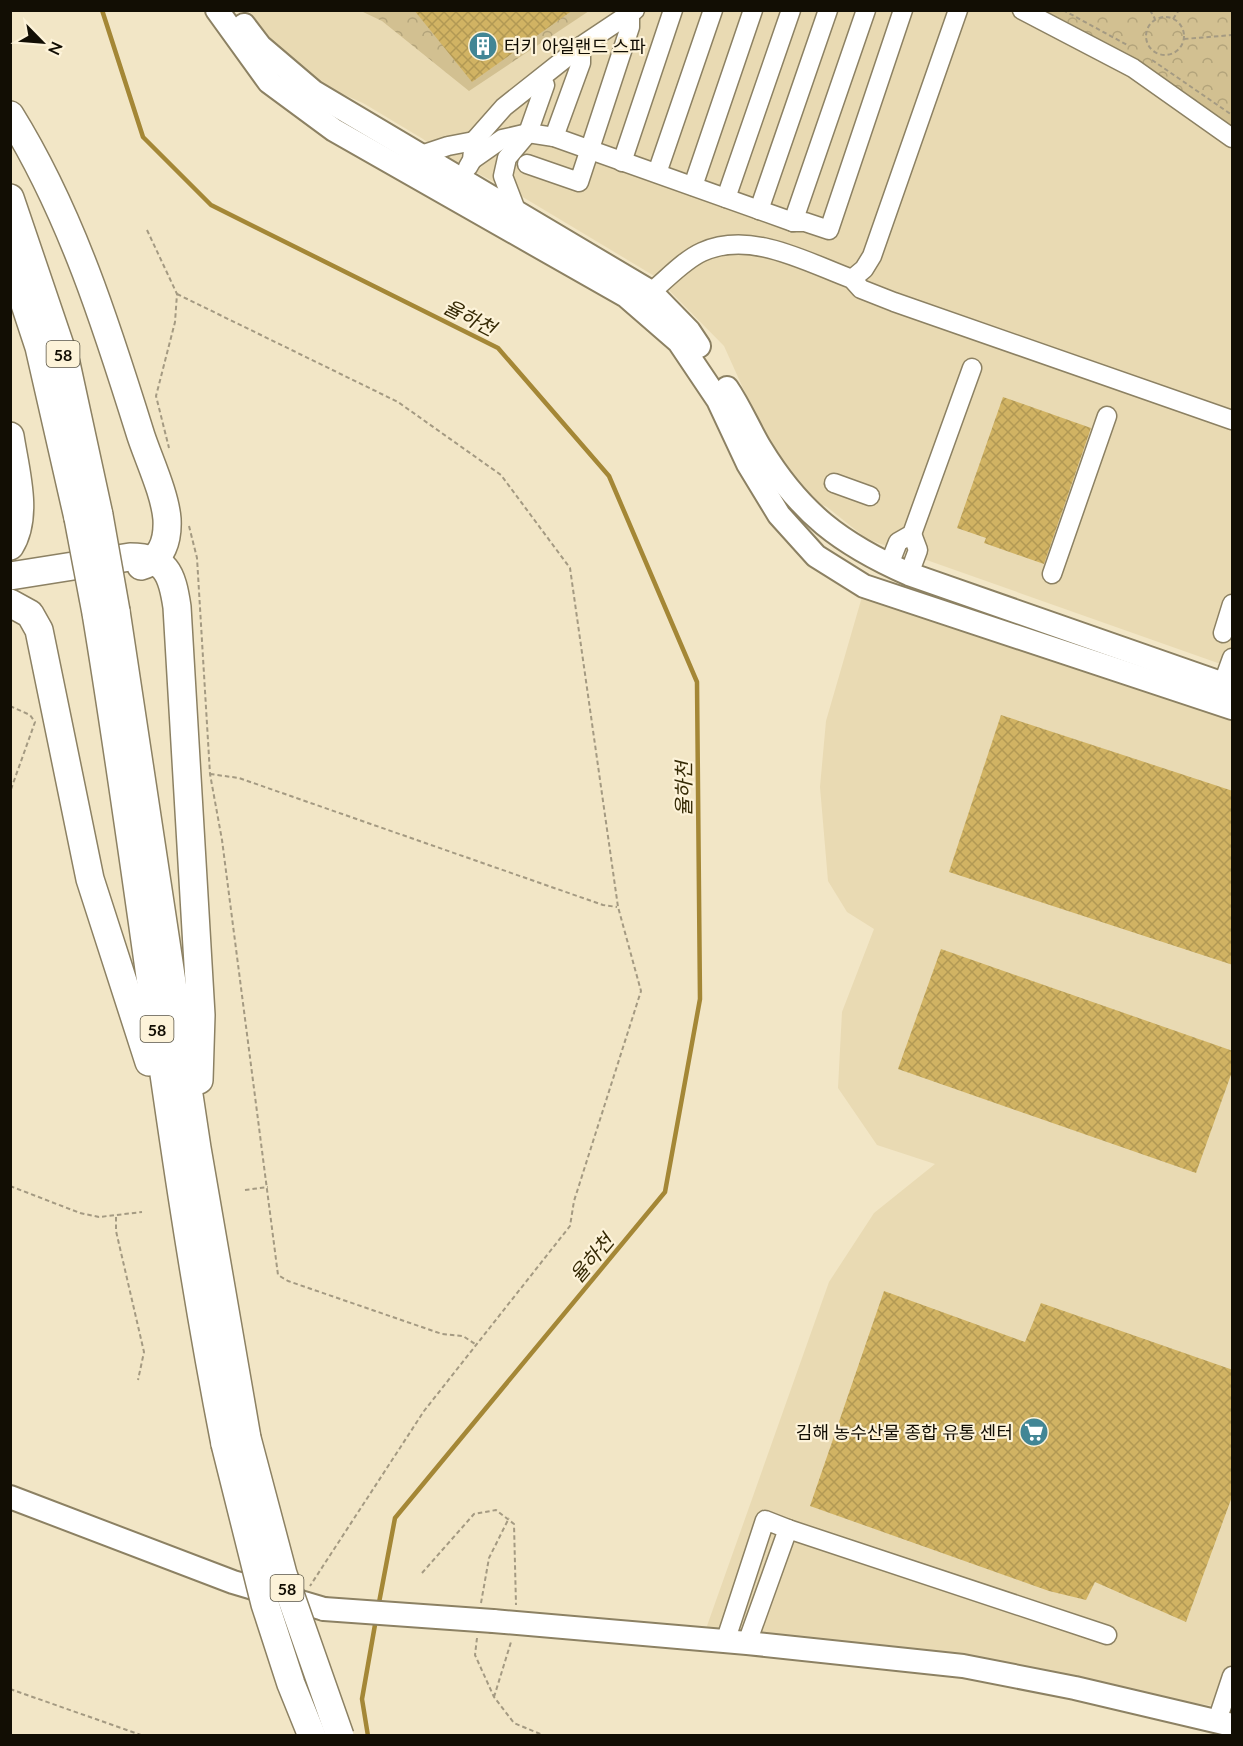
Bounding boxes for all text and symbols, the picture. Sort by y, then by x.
north arrow [12,12,72,72]
building icon: 터키 아일랜드 스파 [467,30,499,62]
place label: 터키 아일랜드 스파 [504,35,646,57]
text: N [45,39,67,58]
water label: 율하천 [440,294,502,341]
road number: 58 [46,341,80,367]
water label: 율하천 [671,759,695,817]
road number: 58 [140,1016,174,1042]
water label: 율하천 [564,1227,620,1287]
supermarket icon: 김해 농수산물 종합 유통 센터 [1018,1416,1050,1448]
place label: 김해 농수산물 종합 유통 센터 [796,1421,1013,1443]
road number: 58 [270,1575,304,1601]

